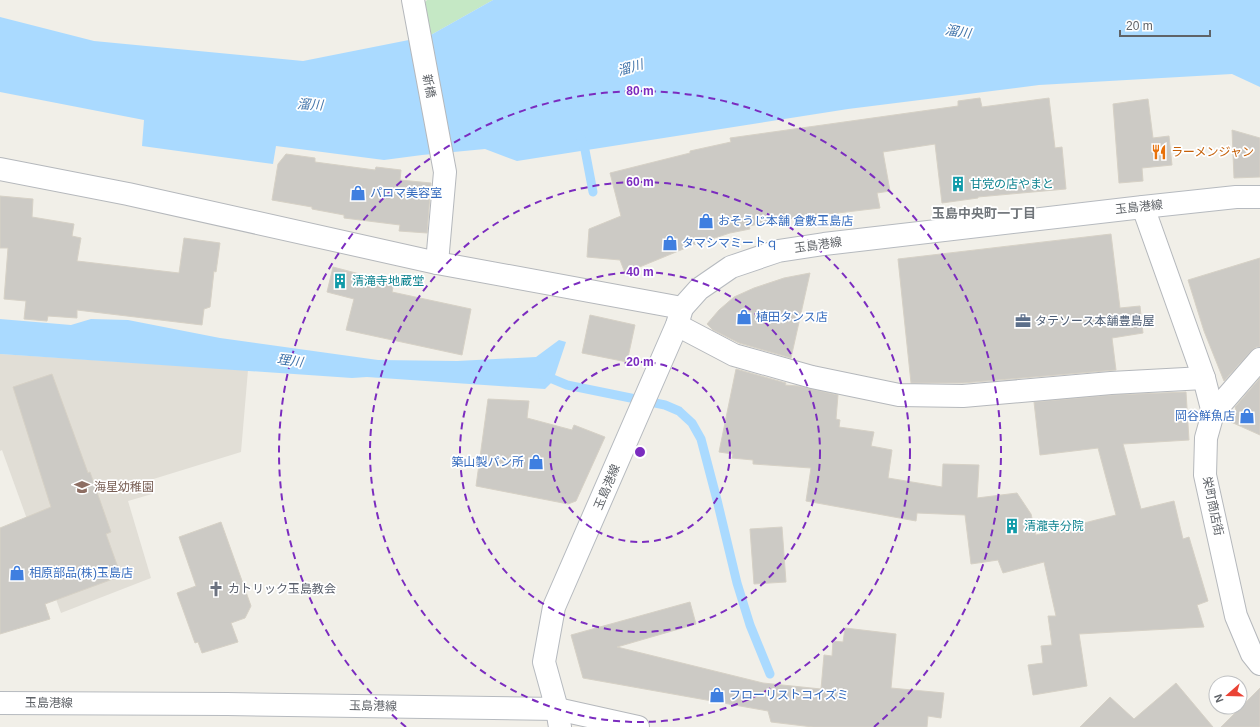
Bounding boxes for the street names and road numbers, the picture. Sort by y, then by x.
street label: 新橋 [420,73,438,99]
street label: 玉島港線 [1114,198,1164,216]
street label: 玉島港線 [793,235,843,255]
street label: 玉島港線 [591,462,623,512]
street label: 栄町商店街 [1200,475,1226,537]
street label: 玉島港線 [25,696,73,710]
street label: 玉島港線 [349,699,397,713]

